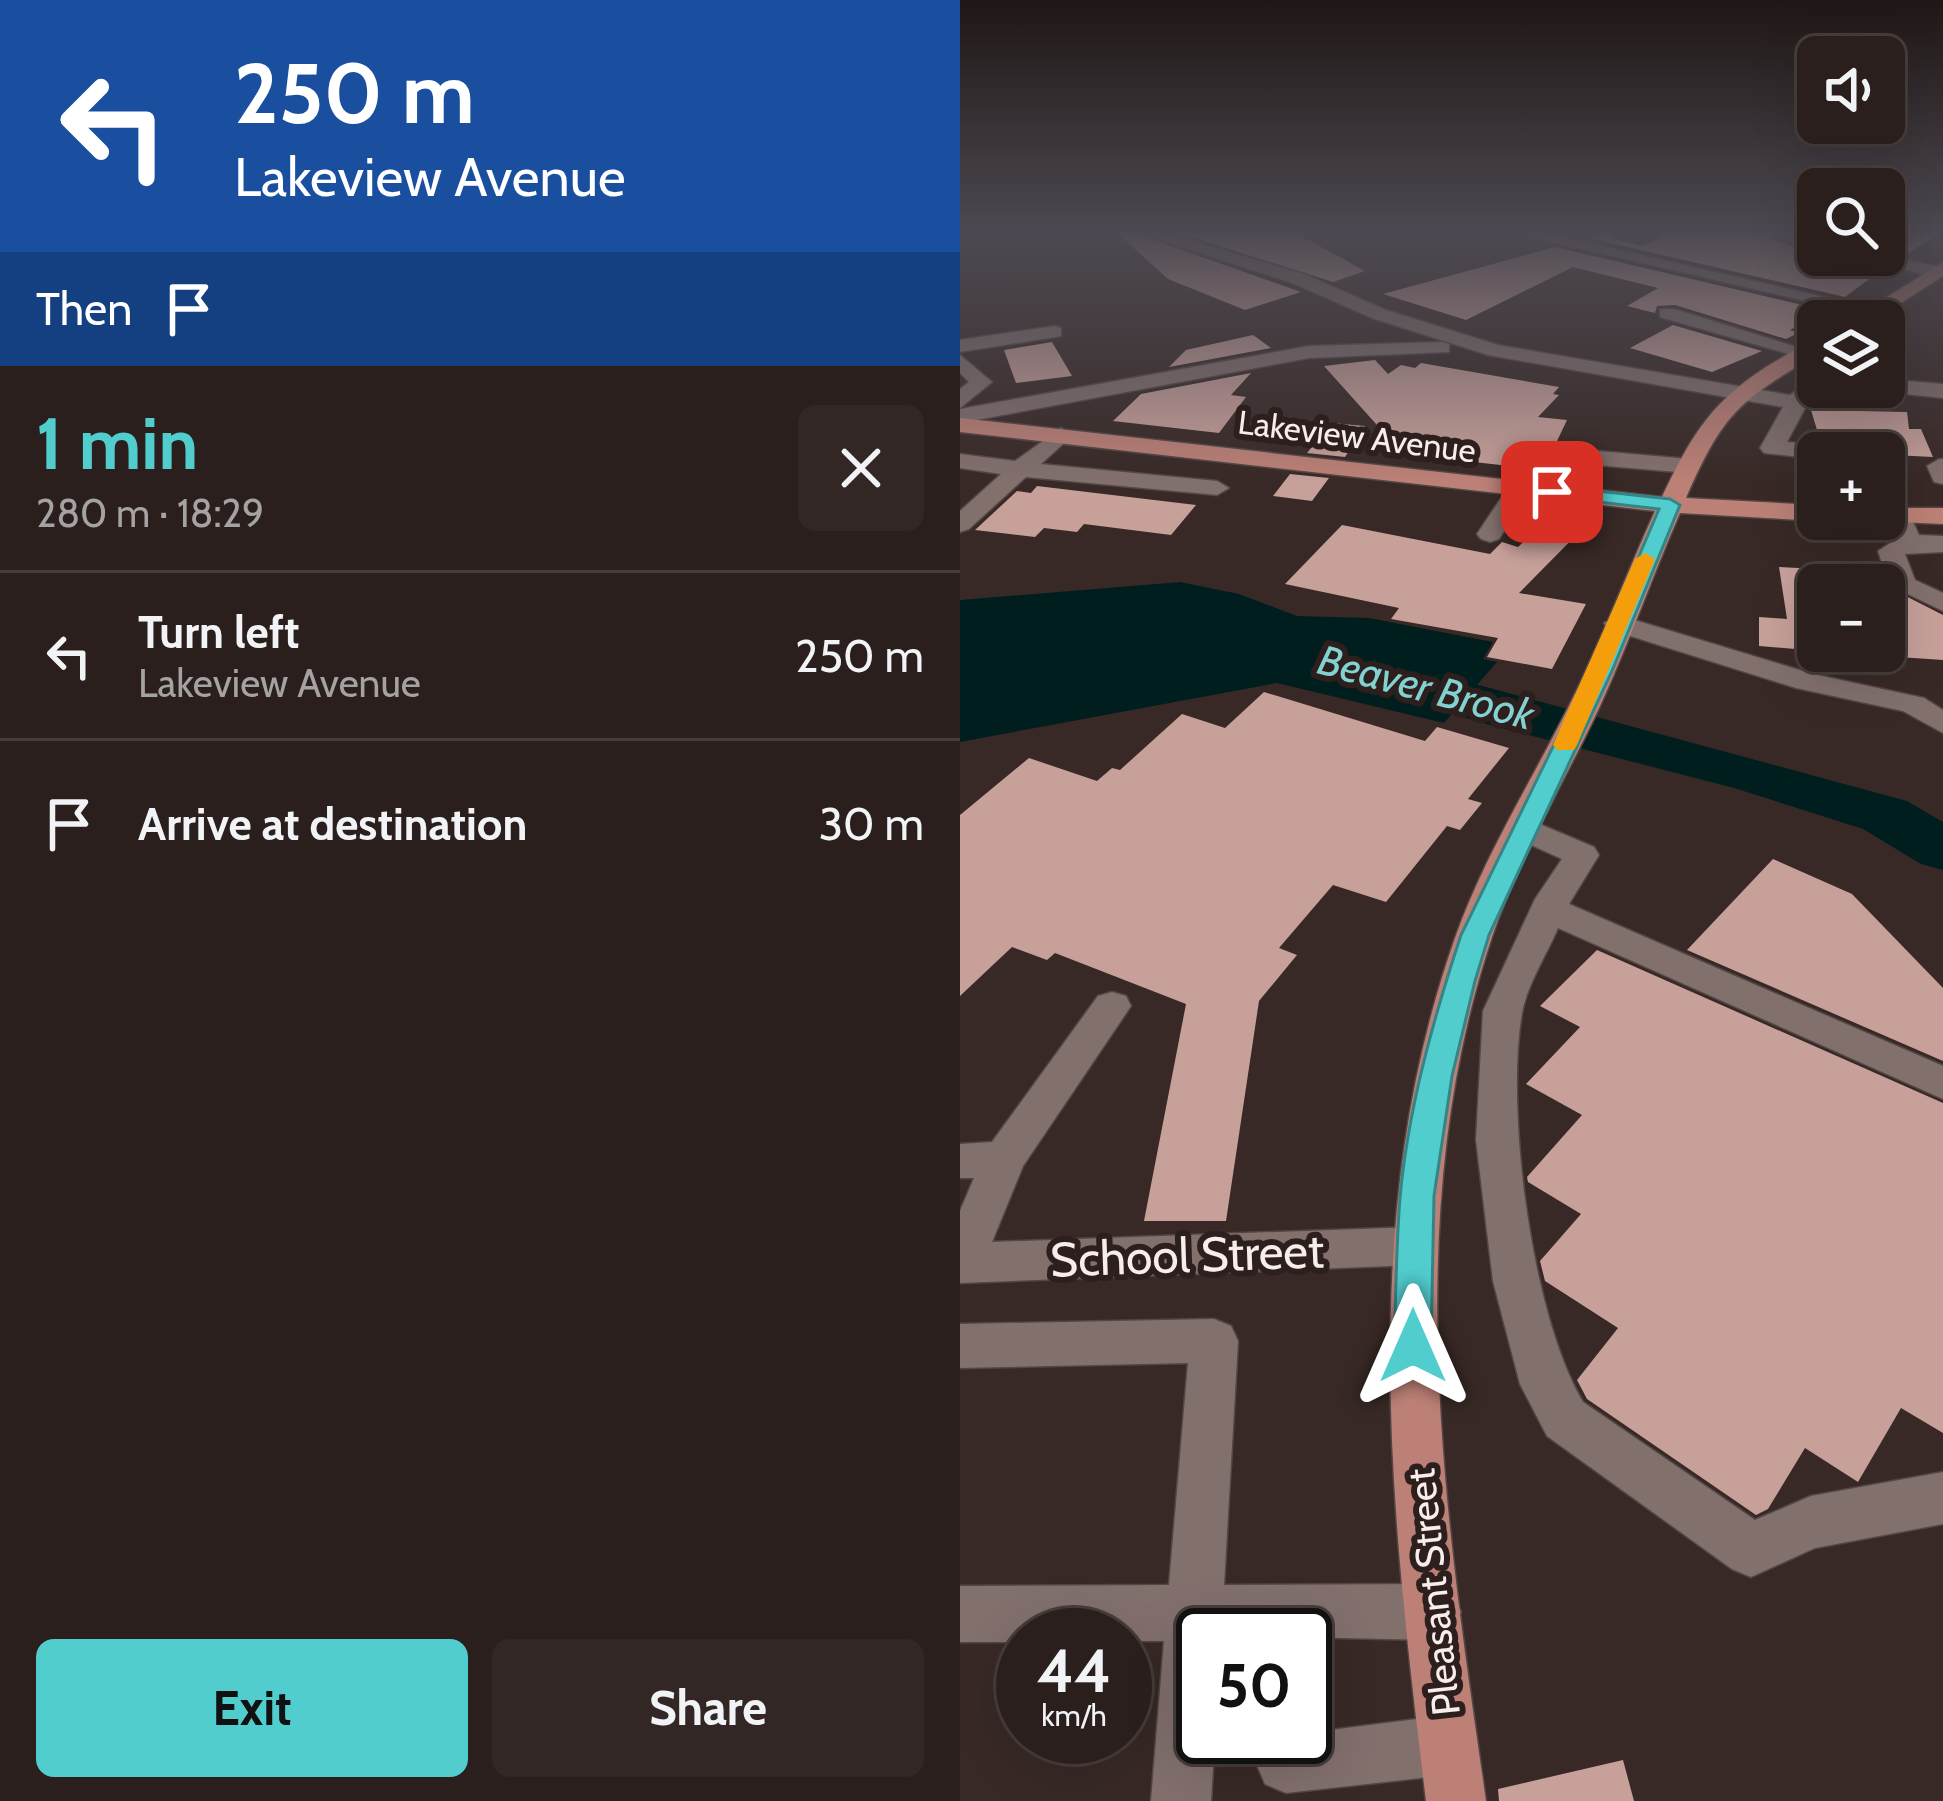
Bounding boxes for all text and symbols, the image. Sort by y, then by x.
map controls [1797,36,1905,672]
button: sound [1797,36,1905,144]
text: 250 m [234,42,475,144]
icon: left [36,48,192,204]
text: Lakeview Avenue [234,144,626,210]
button: search [1797,168,1905,276]
icon: arrive [156,276,222,342]
text: Then [36,282,132,336]
button: layers [1797,300,1905,408]
text: 1 min [36,400,198,487]
street label: Lakeview Avenue [1236,402,1478,470]
button: close [798,405,924,531]
button: + [1797,432,1905,540]
pin [1501,441,1603,543]
icon: arrive [1519,459,1585,525]
text: 280 m · 18:29 [36,489,264,537]
button: − [1797,564,1905,672]
text: Turn left [138,605,300,659]
icon: left [36,623,102,689]
text: 250 m [795,629,924,683]
water label: Beaver Brook [1312,633,1541,741]
text: Lakeview Avenue [138,659,421,707]
icon: arrive [36,791,102,857]
text: Arrive at destination [138,797,527,851]
text: 30 m [819,797,924,851]
street label: School Street [1049,1221,1325,1289]
position arrow [1350,1283,1476,1409]
street label: Pleasant Street [1396,1466,1470,1718]
speed limit sign: 50 [1176,1608,1332,1764]
text: 44 [1037,1634,1111,1707]
button: Exit [36,1639,468,1777]
button: Share [492,1639,924,1777]
text: km/h [1041,1697,1107,1734]

